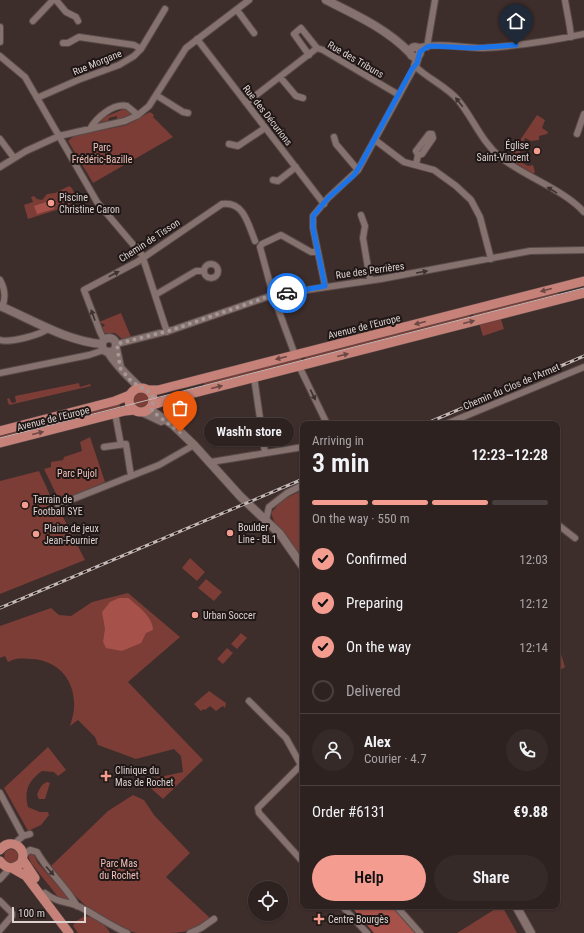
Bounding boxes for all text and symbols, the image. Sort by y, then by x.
pin [499,4,533,45]
icon: home [505,10,527,32]
street label: Rue des Tribuns [326,39,386,80]
street label: Rue Morgane [71,48,124,77]
street label: Rue des Décurions [241,83,295,148]
one-way arrow [455,97,463,108]
place label: Église Saint-Vincent [477,139,529,163]
park label: Parc Frédéric-Bazille [72,142,133,165]
marker: Église Saint-Vincent [532,146,542,156]
one-way arrow [546,186,558,193]
place label: Piscine Christine Caron [59,192,120,215]
marker: Piscine Christine Caron [46,198,56,208]
street label: Chemin de Tisson [117,217,182,264]
street label: Rue des Perrières [335,260,405,281]
one-way arrow [416,268,428,274]
one-way arrow [108,270,120,277]
courier [267,273,307,313]
icon: car [276,282,298,304]
one-way arrow [540,287,552,293]
one-way arrow [90,308,96,320]
street label: Avenue de l'Europe [327,312,402,341]
one-way arrow [463,319,475,325]
one-way arrow [414,320,427,326]
one-way arrow [337,351,349,357]
one-way arrow [275,356,287,362]
street label: Chemin du Clos de l'Armet [461,361,561,412]
one-way arrow [211,384,223,390]
one-way arrow [310,389,316,401]
pin [163,391,197,432]
icon: bag [169,397,191,419]
street label: Avenue de l'Europe [16,404,91,433]
callout: Wash'n store [204,418,294,446]
text: Wash'n store [216,424,282,439]
one-way arrow [32,430,44,436]
text: Arriving in [312,433,364,448]
text: 12:23–12:28 [471,446,548,464]
text: 3 min [312,448,370,478]
park label: Parc Pujol [57,468,97,479]
place label: Terrain de Football SYE [33,494,83,517]
marker: Terrain de Football SYE [20,500,30,510]
text: On the way · 550 m [312,511,409,526]
place label: Boulder Line - BL1 [238,522,277,545]
place label: Plaine de jeux Jean-Fournier [44,523,99,546]
marker: Boulder Line - BL1 [225,528,235,538]
marker: Plaine de jeux Jean-Fournier [31,529,41,539]
icon: check [312,548,334,570]
text: Confirmed [346,550,407,568]
text: 12:03 [519,552,548,567]
icon: check [312,592,334,614]
text: Preparing [346,594,403,612]
text: 12:12 [519,596,548,611]
marker: Urban Soccer [190,610,200,620]
place label: Urban Soccer [203,610,256,621]
icon: check [312,636,334,658]
text: On the way [346,638,411,656]
text: 12:14 [519,640,548,655]
text: Delivered [346,682,401,700]
button: person [312,729,354,771]
button: phone [506,729,548,771]
text: Alex [364,733,391,751]
text: Courier · 4.7 [364,751,427,766]
place label: Clinique du Mas de Rochet [115,765,174,788]
marker: Clinique du Mas de Rochet [100,770,112,782]
text: Order #6131 [312,803,386,821]
text: €9.88 [513,803,548,821]
button: Help [312,855,426,901]
button: Share [434,855,548,901]
park label: Parc Mas du Rochet [99,858,139,881]
one-way arrow [45,867,54,876]
map controls [248,881,288,921]
button: locate [248,881,288,921]
scale bar [12,905,86,924]
text: 100 m [18,907,45,920]
marker: Centre Bourgès [313,913,325,925]
place label: Centre Bourgès [328,914,389,925]

